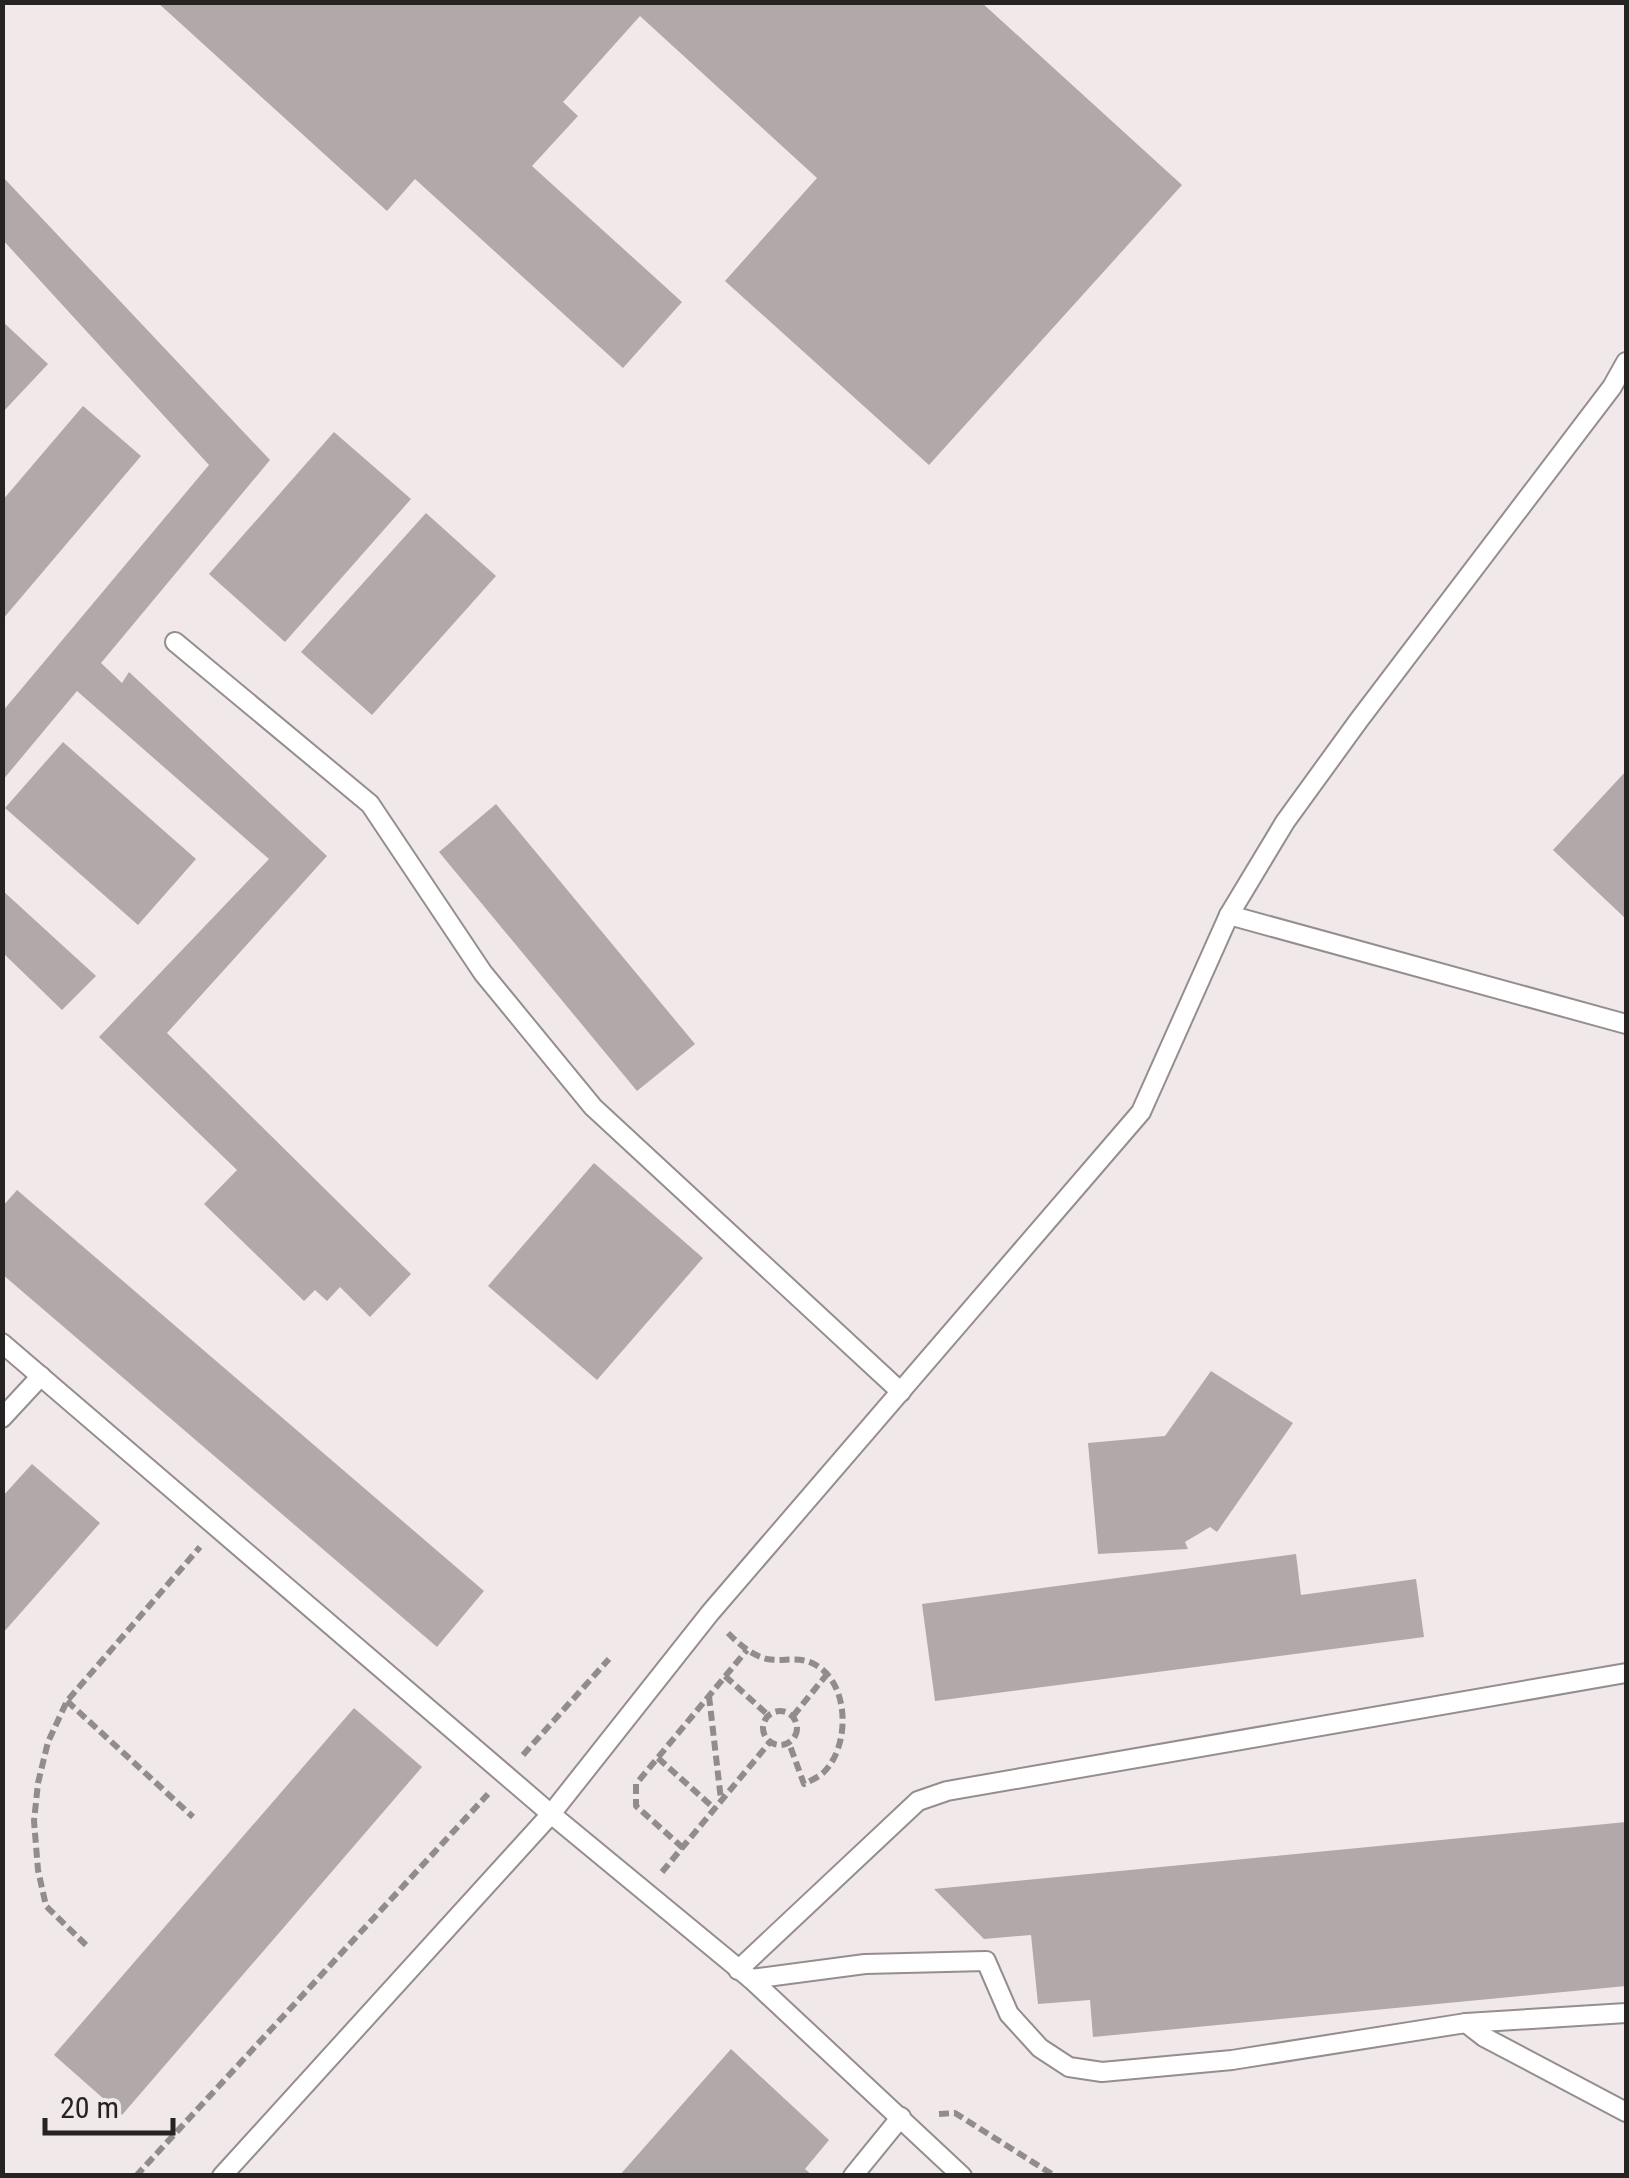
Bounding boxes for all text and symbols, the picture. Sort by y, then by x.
scale bar [45,2073,172,2135]
text: 20 m [60,2090,119,2125]

